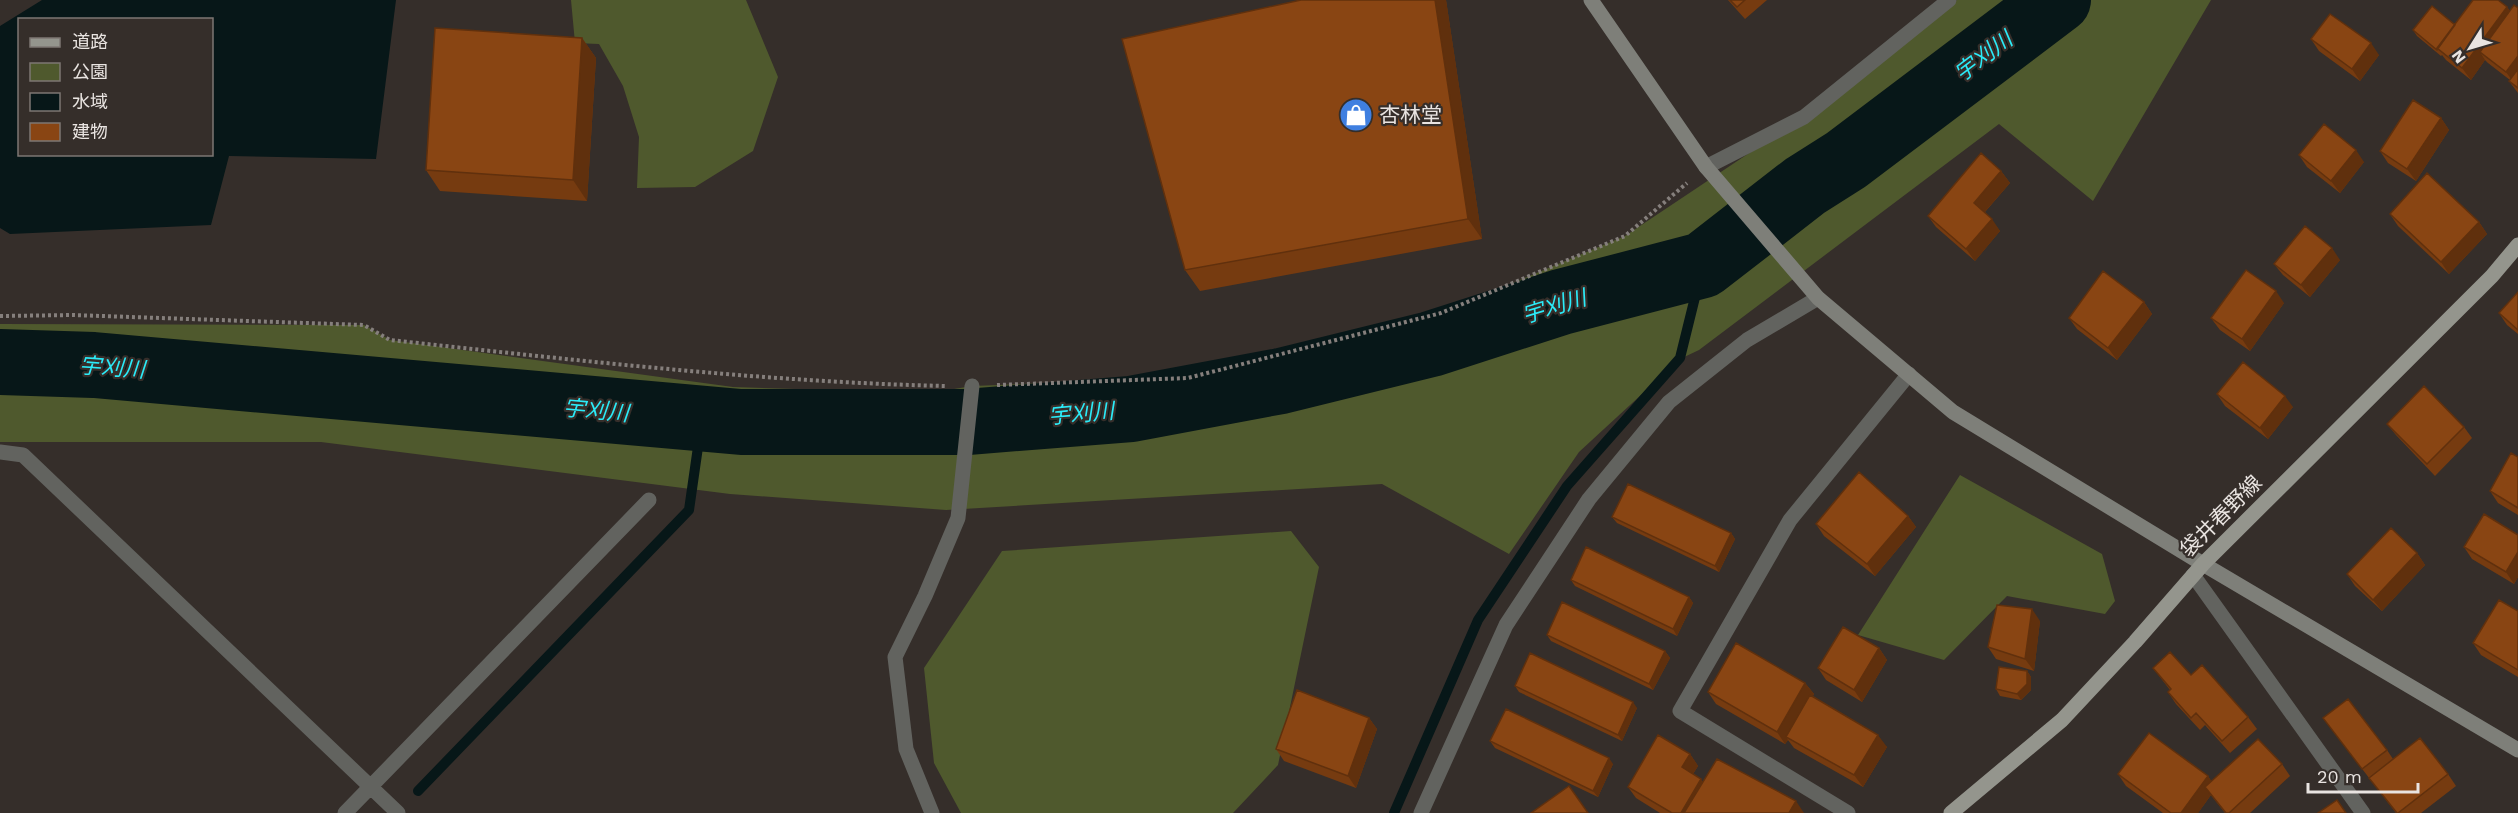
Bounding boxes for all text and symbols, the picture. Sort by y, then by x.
legend [18,18,213,156]
north arrow [2440,18,2500,78]
water label: 宇刈川 [1949,25,2019,86]
text: 道路 [72,31,108,52]
text: N [2447,46,2470,67]
text: 公園 [72,61,108,82]
text: 水域 [72,91,108,112]
shop icon: 杏林堂 [1338,97,1374,133]
place label: 杏林堂 [1379,102,1442,127]
text: 建物 [72,121,108,142]
water label: 宇刈川 [1519,284,1591,328]
water label: 宇刈川 [78,353,148,382]
water label: 宇刈川 [562,395,632,426]
water label: 宇刈川 [1047,398,1117,429]
street label: 袋井春野線 [2175,470,2267,562]
scale bar [2308,756,2418,794]
text: 20 m [2317,766,2362,787]

